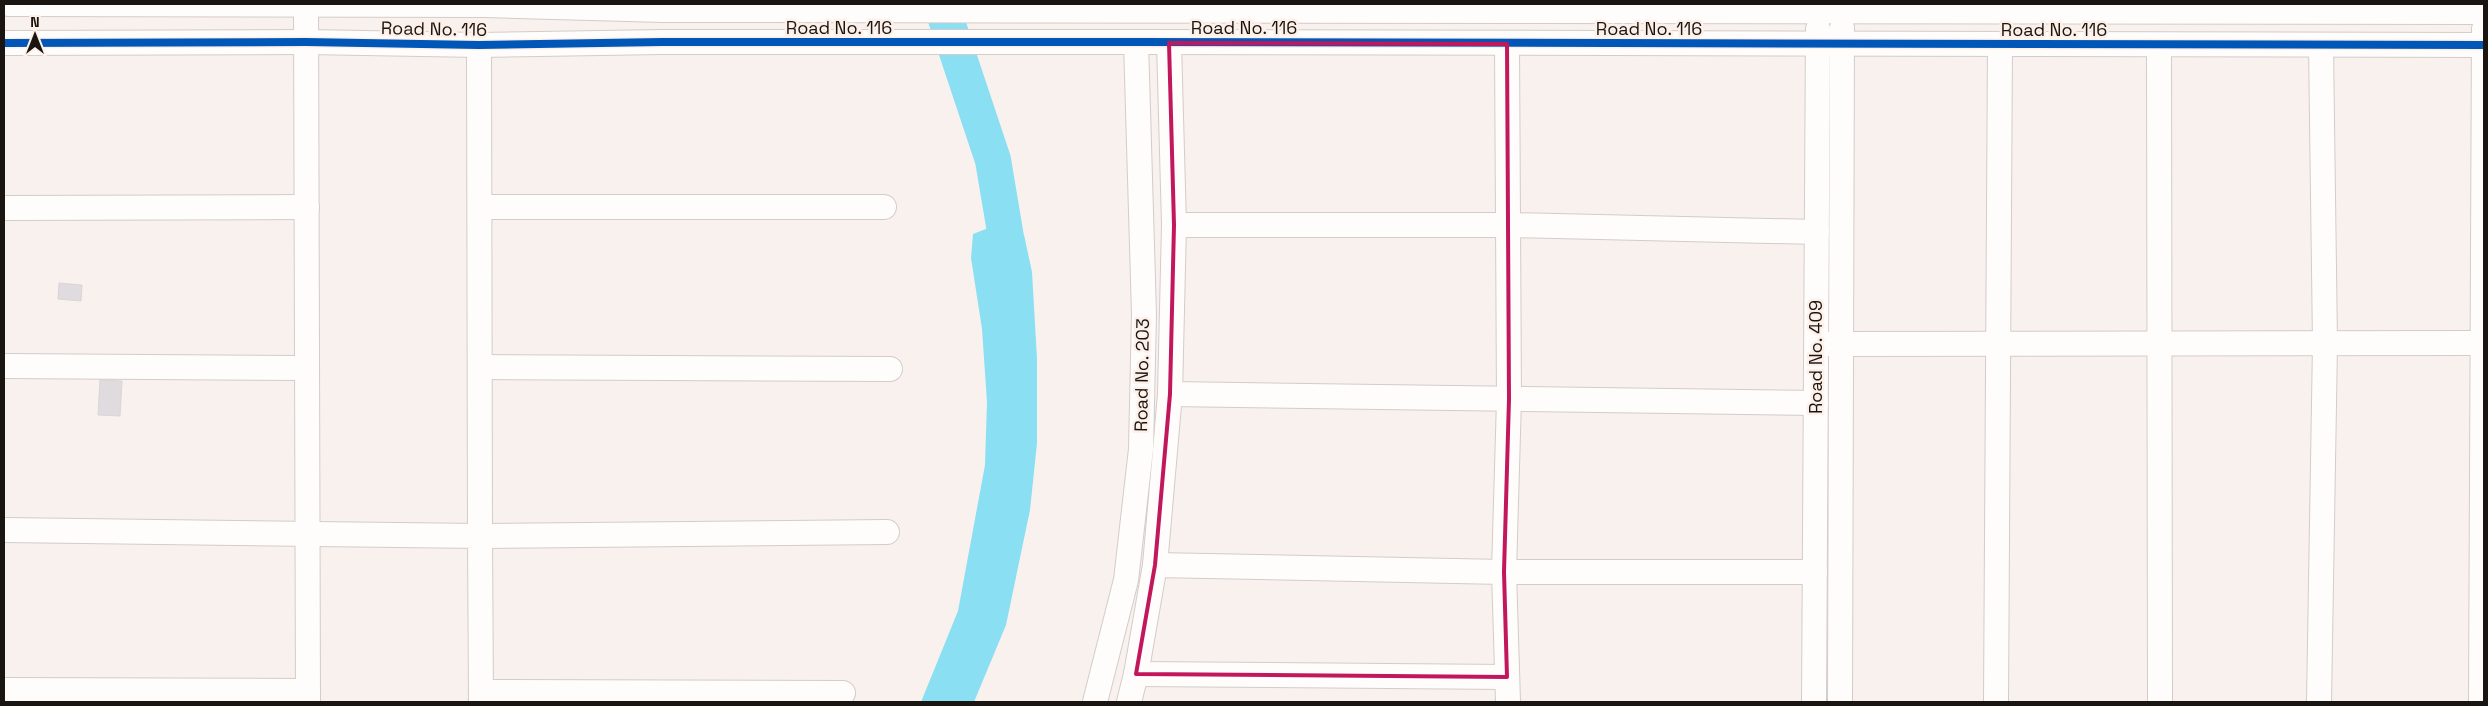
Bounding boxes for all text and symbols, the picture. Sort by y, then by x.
north arrow [10,10,60,60]
text: N [30,13,40,31]
street label: Road No. 116 [381,16,487,41]
street label: Road No. 116 [786,16,892,39]
street label: Road No. 116 [1191,16,1297,39]
street label: Road No. 116 [1596,17,1702,40]
street label: Road No. 116 [2001,18,2107,41]
street label: Road No. 409 [1804,300,1827,414]
street label: Road No. 203 [1129,318,1154,432]

